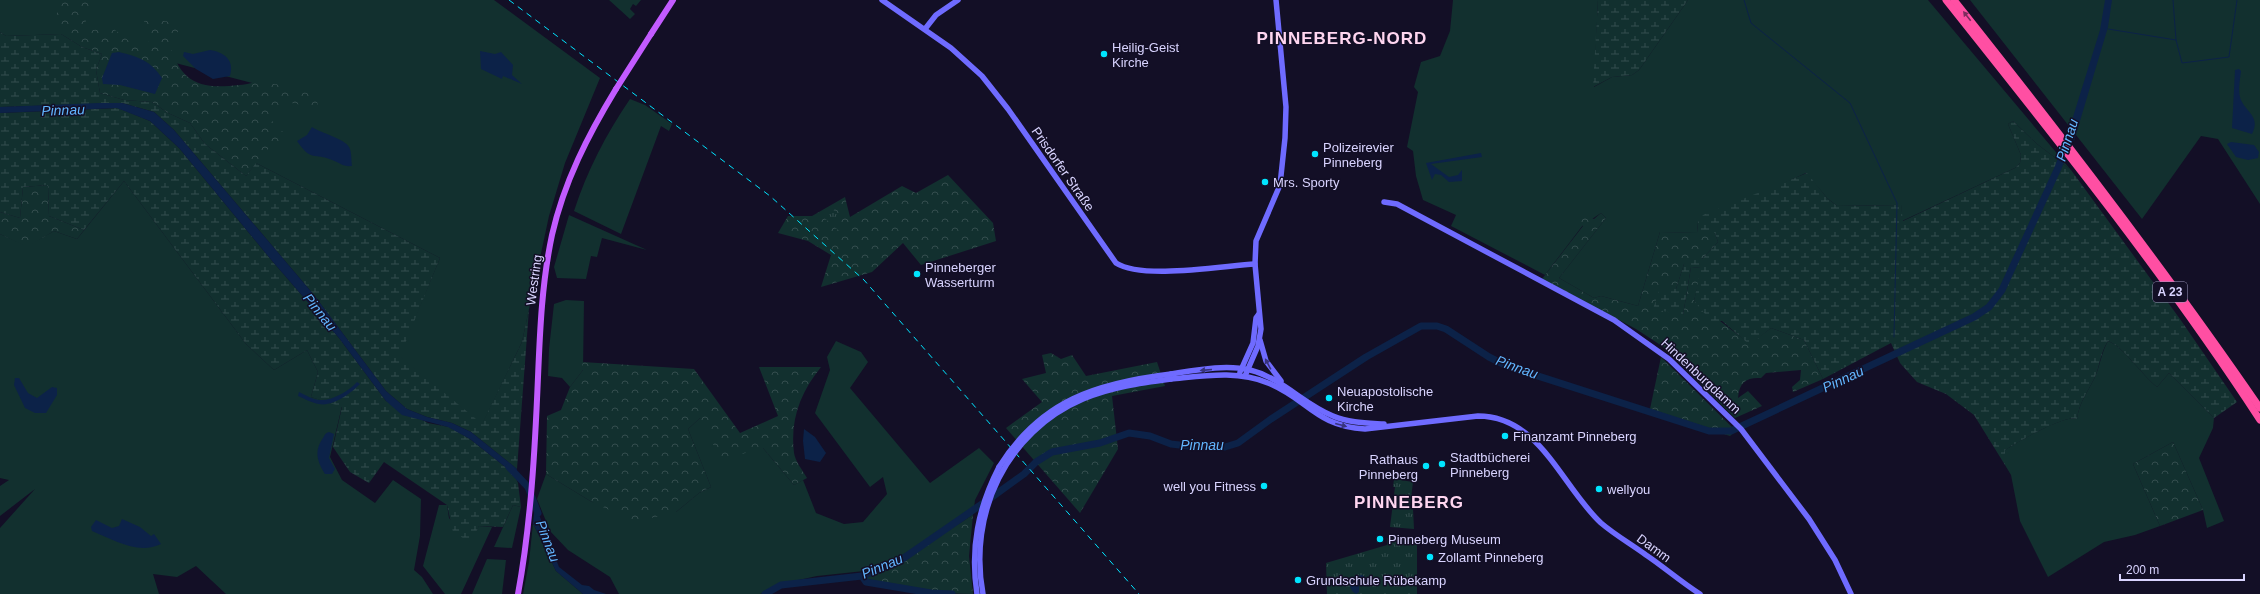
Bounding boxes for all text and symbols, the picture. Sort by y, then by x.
one-way arrow [1963,11,1971,22]
district label: PINNEBERG-NORD [1257,29,1427,48]
place label: Heilig-Geist Kirche [1112,40,1180,70]
marker: Heilig-Geist Kirche [1099,49,1109,59]
water label: Pinnau [41,101,85,119]
water label: Pinnau [2053,117,2081,163]
street label: Prisdorfer Straße [1028,124,1098,214]
place label: Polizeirevier Pinneberg [1323,140,1394,170]
marker: Polizeirevier Pinneberg [1310,149,1320,159]
place label: Mrs. Sporty [1273,175,1340,190]
marker: Mrs. Sporty [1260,177,1270,187]
street label: Westring [523,254,545,306]
place label: Pinneberger Wasserturm [925,260,996,290]
marker: Pinneberger Wasserturm [912,269,922,279]
road number: A 23 [2153,282,2187,302]
water label: Pinnau [300,290,340,334]
street label: Hindenburgdamm [1658,335,1744,417]
water label: Pinnau [1494,352,1540,382]
one-way arrow [1264,358,1271,369]
water label: Pinnau [1820,362,1866,395]
one-way arrow [1200,367,1212,373]
place label: Neuapostolische Kirche [1337,384,1433,414]
marker: Neuapostolische Kirche [1324,393,1334,403]
one-way arrow [1335,423,1347,429]
place label: Finanzamt Pinneberg [1513,429,1637,444]
marker: Finanzamt Pinneberg [1500,431,1510,441]
water label: Pinnau [1180,437,1224,453]
place label: Stadtbücherei Pinneberg [1450,450,1530,480]
place label: Rathaus Pinneberg [1359,452,1418,482]
marker: Stadtbücherei Pinneberg [1437,459,1447,469]
marker: Rathaus Pinneberg [1421,461,1431,471]
place label: well you Fitness [1163,479,1256,494]
marker: well you Fitness [1259,481,1269,491]
place label: wellyou [1606,482,1650,497]
marker: wellyou [1594,484,1604,494]
district label: PINNEBERG [1354,493,1464,512]
water label: Pinnau [533,518,563,564]
street label: Damm [1634,531,1674,565]
place label: Pinneberg Museum [1388,532,1501,547]
marker: Pinneberg Museum [1375,534,1385,544]
water label: Pinnau [859,550,905,582]
place label: Zollamt Pinneberg [1438,550,1544,565]
marker: Zollamt Pinneberg [1425,552,1435,562]
scale bar [2120,556,2244,582]
text: 200 m [2126,563,2159,577]
place label: Grundschule Rübekamp [1306,573,1446,588]
marker: Grundschule Rübekamp [1293,575,1303,585]

